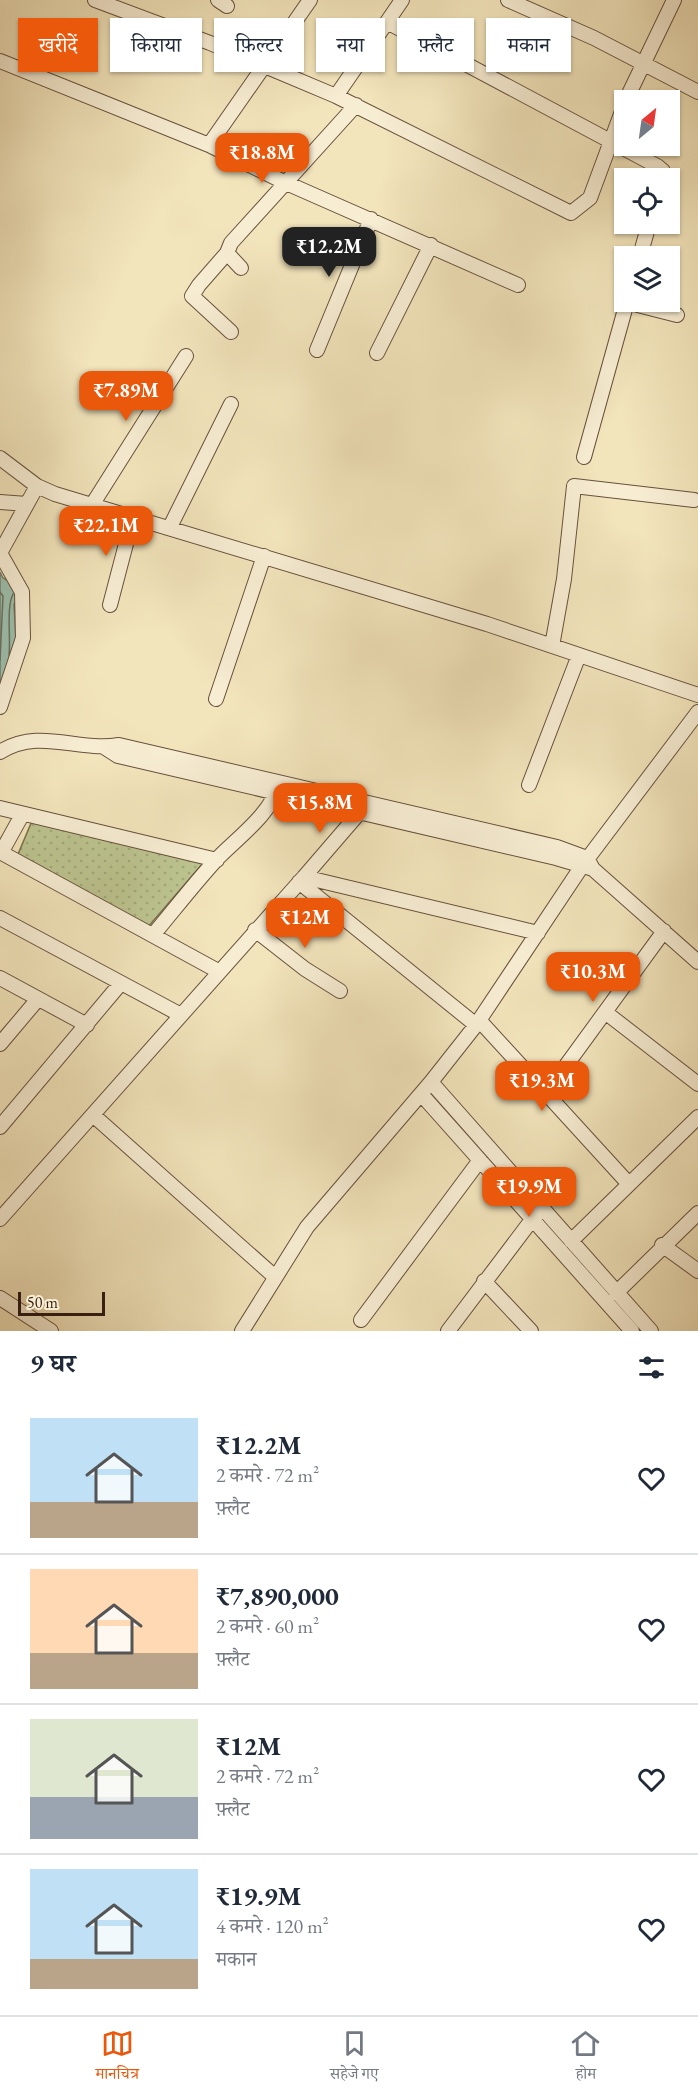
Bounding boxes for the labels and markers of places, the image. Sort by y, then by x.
pin: ₹18.8M [213,133,311,184]
pin: ₹12.2M [280,227,378,278]
pin: ₹7.89M [77,371,175,422]
pin: ₹22.1M [57,506,155,557]
pin: ₹15.8M [271,783,369,834]
pin: ₹12M [269,898,341,949]
pin: ₹10.3M [544,952,642,1003]
pin: ₹19.3M [493,1061,591,1112]
pin: ₹19.9M [480,1167,578,1218]

